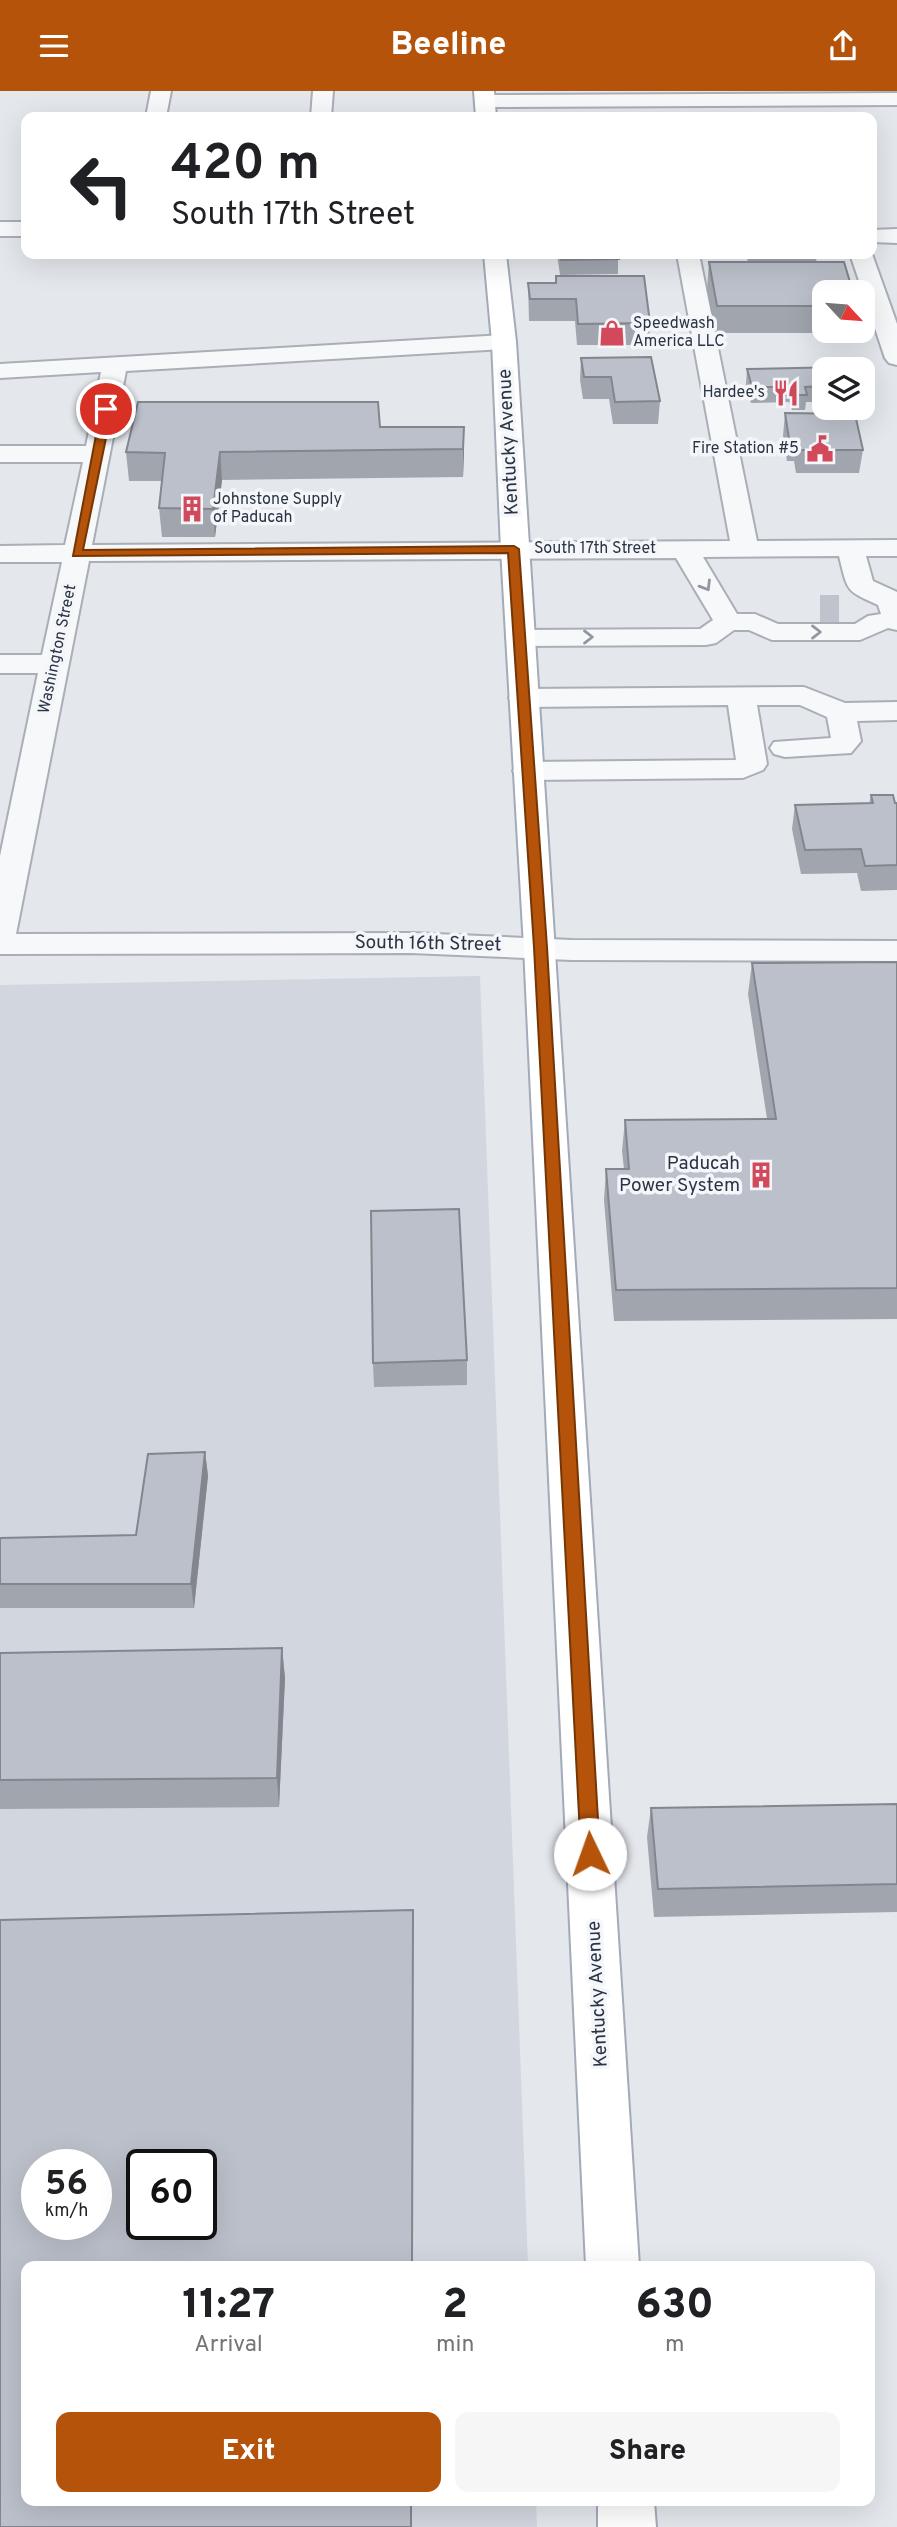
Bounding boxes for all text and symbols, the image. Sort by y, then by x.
text: Beeline [391,26,506,66]
icon: menu [35,27,73,65]
icon: share [824,27,862,65]
text: 420 m [171,135,320,197]
icon: left [56,140,147,231]
text: South 17th Street [171,196,415,236]
north arrow [812,280,875,343]
map controls [812,280,875,420]
place label: Speedwash America LLC [633,314,725,352]
shop icon: Speedwash America LLC [597,318,627,348]
button: layers [812,357,875,420]
street label: Kentucky Avenue [493,368,525,516]
restaurant icon: Hardee's [771,378,801,408]
pin [76,379,136,439]
place label: Hardee's [702,383,765,403]
icon: arrive [87,390,125,428]
public building icon: Fire Station #5 [805,434,835,464]
place label: Fire Station #5 [692,439,799,459]
place label: Johnstone Supply of Paducah [213,490,342,528]
building icon: Johnstone Supply of Paducah [177,494,207,524]
street label: South 17th Street [534,539,656,559]
one-way arrow [698,578,711,591]
street label: Washington Street [35,582,81,716]
one-way arrow [811,624,822,640]
one-way arrow [583,629,594,645]
street label: South 16th Street [354,931,502,957]
place label: Paducah Power System [619,1152,740,1198]
building icon: Paducah Power System [746,1160,776,1190]
position arrow [553,1817,627,1891]
street label: Kentucky Avenue [582,1920,614,2068]
speed limit sign: 60 [126,2149,217,2240]
text: 56 [45,2163,88,2207]
text: km/h [45,2200,88,2223]
text: 11:27 [182,2280,275,2333]
text: 2 [442,2280,468,2333]
text: 630 [635,2280,714,2333]
text: Arrival [194,2331,263,2360]
text: min [436,2331,474,2360]
text: m [665,2331,684,2360]
button: Exit [56,2412,441,2492]
button: Share [455,2412,840,2492]

